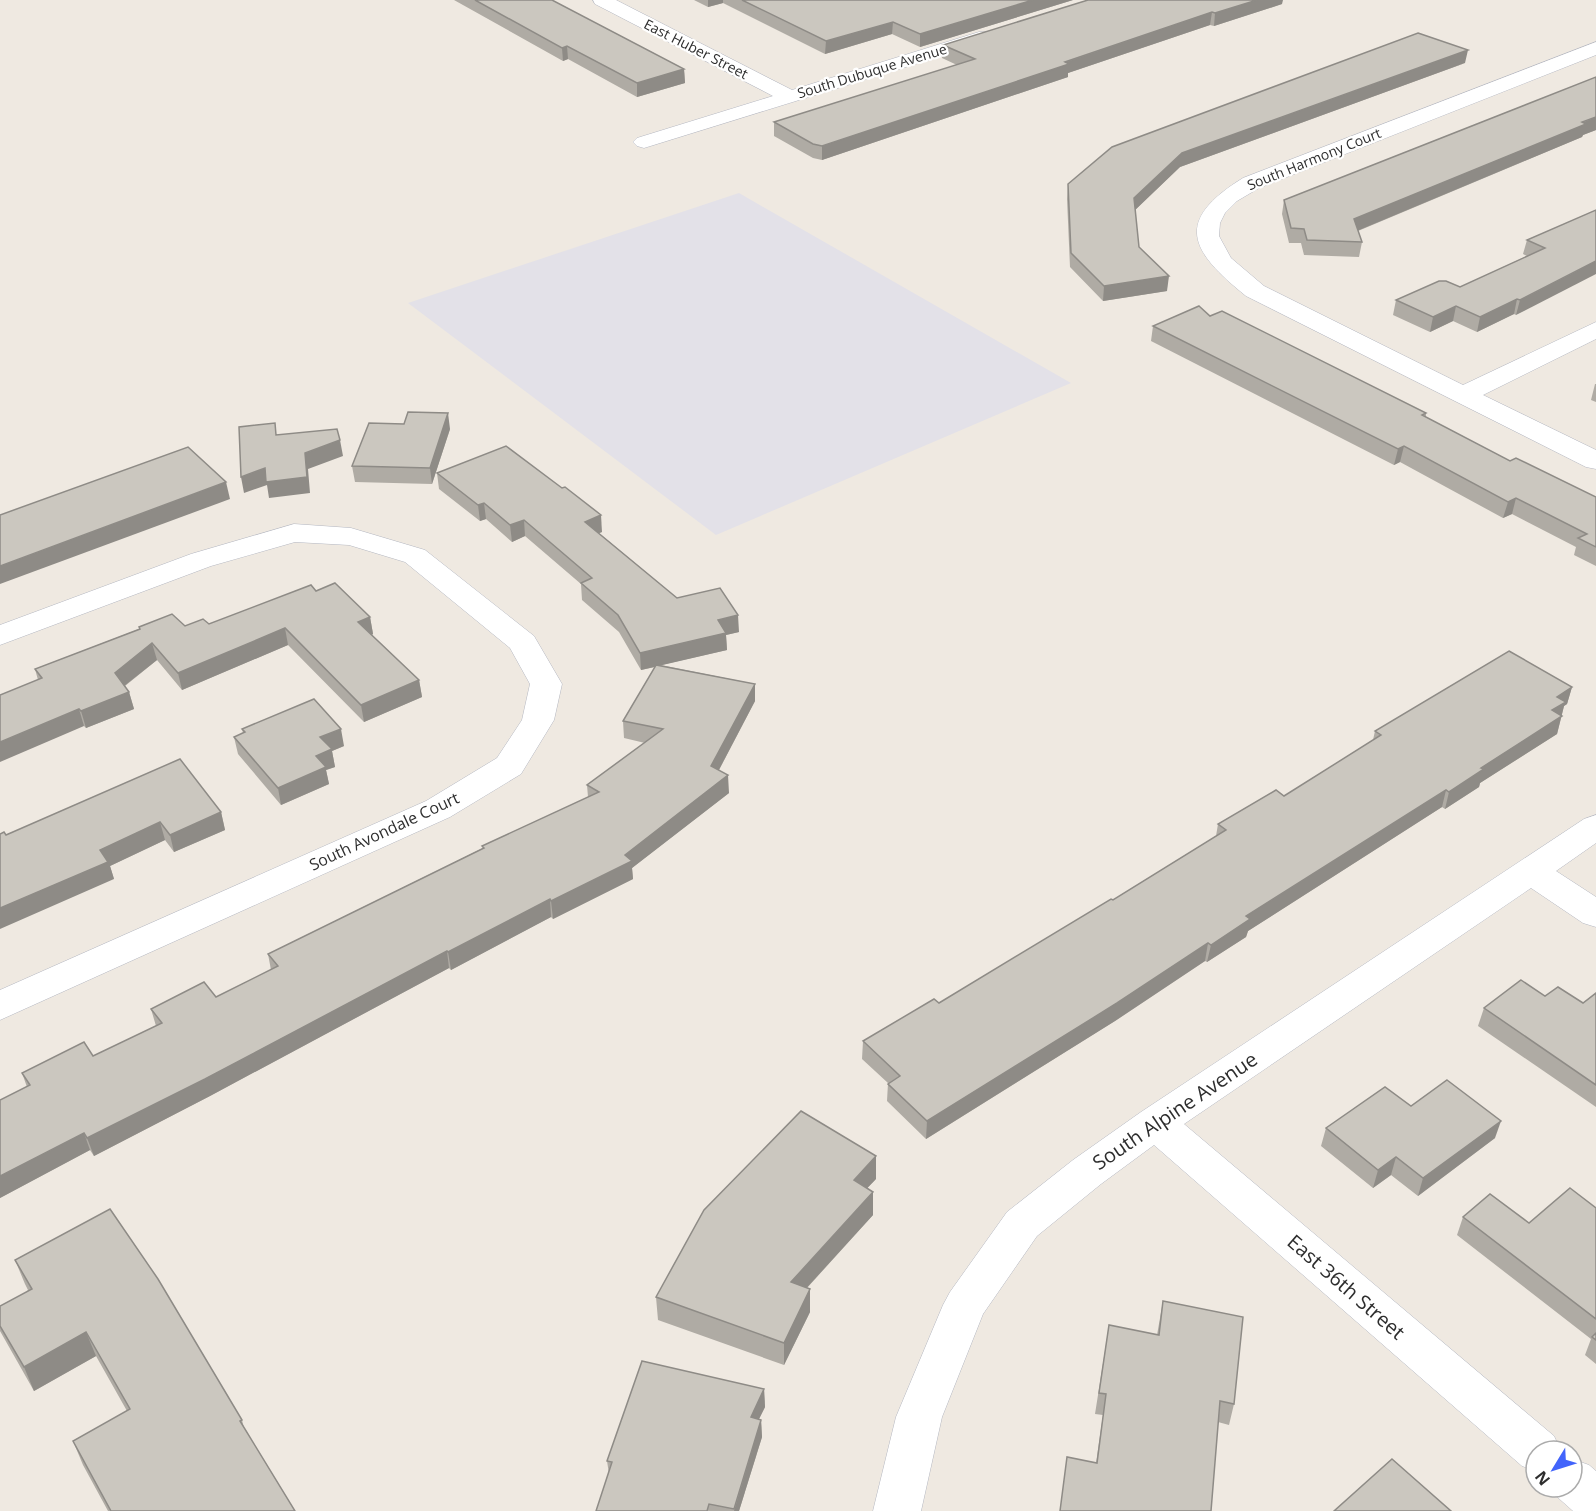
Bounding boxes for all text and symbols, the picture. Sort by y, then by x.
street label: East Huber Street [641,14,752,83]
street label: South Dubuque Avenue [795,39,949,102]
street label: South Harmony Court [1244,123,1384,194]
street label: South Avondale Court [305,786,463,875]
street label: South Alpine Avenue [1087,1045,1262,1176]
street label: East 36th Street [1282,1228,1411,1345]
north arrow [1524,1439,1584,1499]
text: N [1530,1466,1555,1490]

